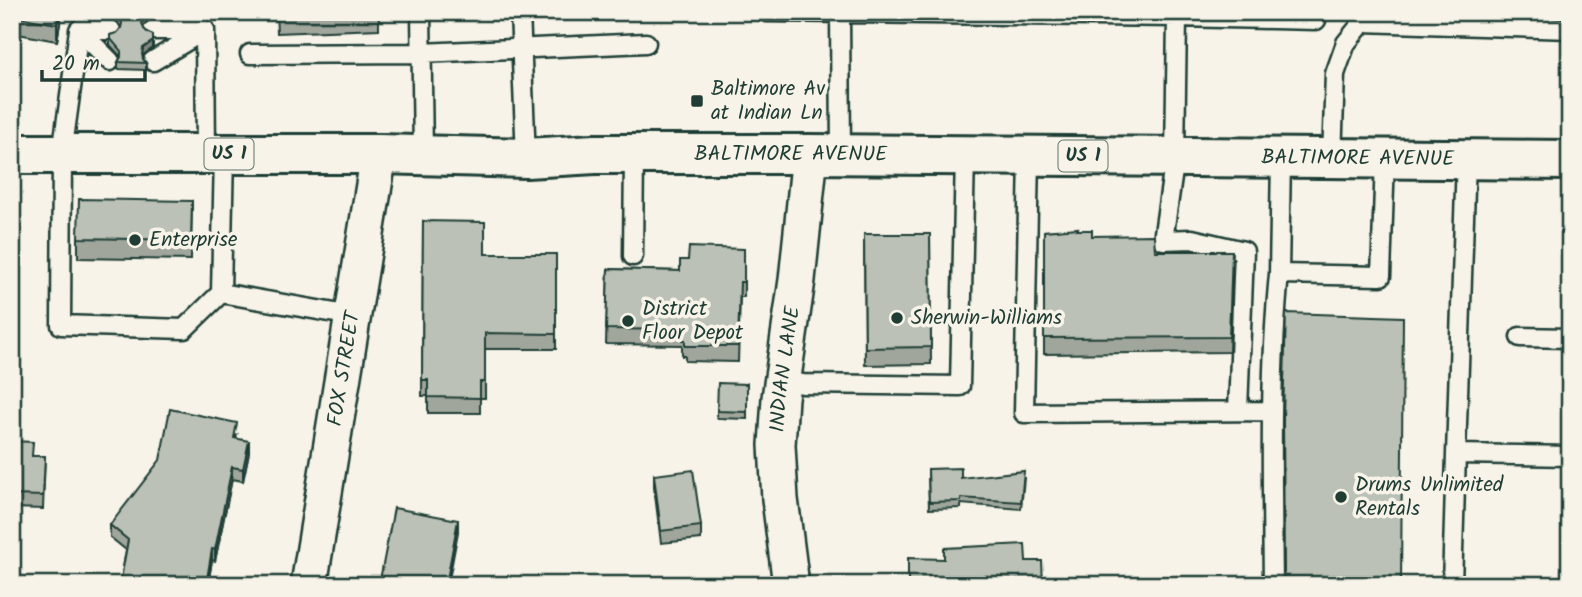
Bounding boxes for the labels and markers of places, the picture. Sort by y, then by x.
place label: Baltimore Av at Indian Ln [711,73,825,130]
marker: Baltimore Av at Indian Ln [689,93,705,109]
place label: Enterprise [149,224,238,257]
marker: Enterprise [127,232,143,248]
place label: District Floor Depot [642,293,744,350]
place label: Sherwin-Williams [911,302,1062,335]
marker: Sherwin-Williams [889,310,905,326]
marker: District Floor Depot [620,313,636,329]
place label: Drums Unlimited Rentals [1355,469,1504,526]
marker: Drums Unlimited Rentals [1333,489,1349,505]

